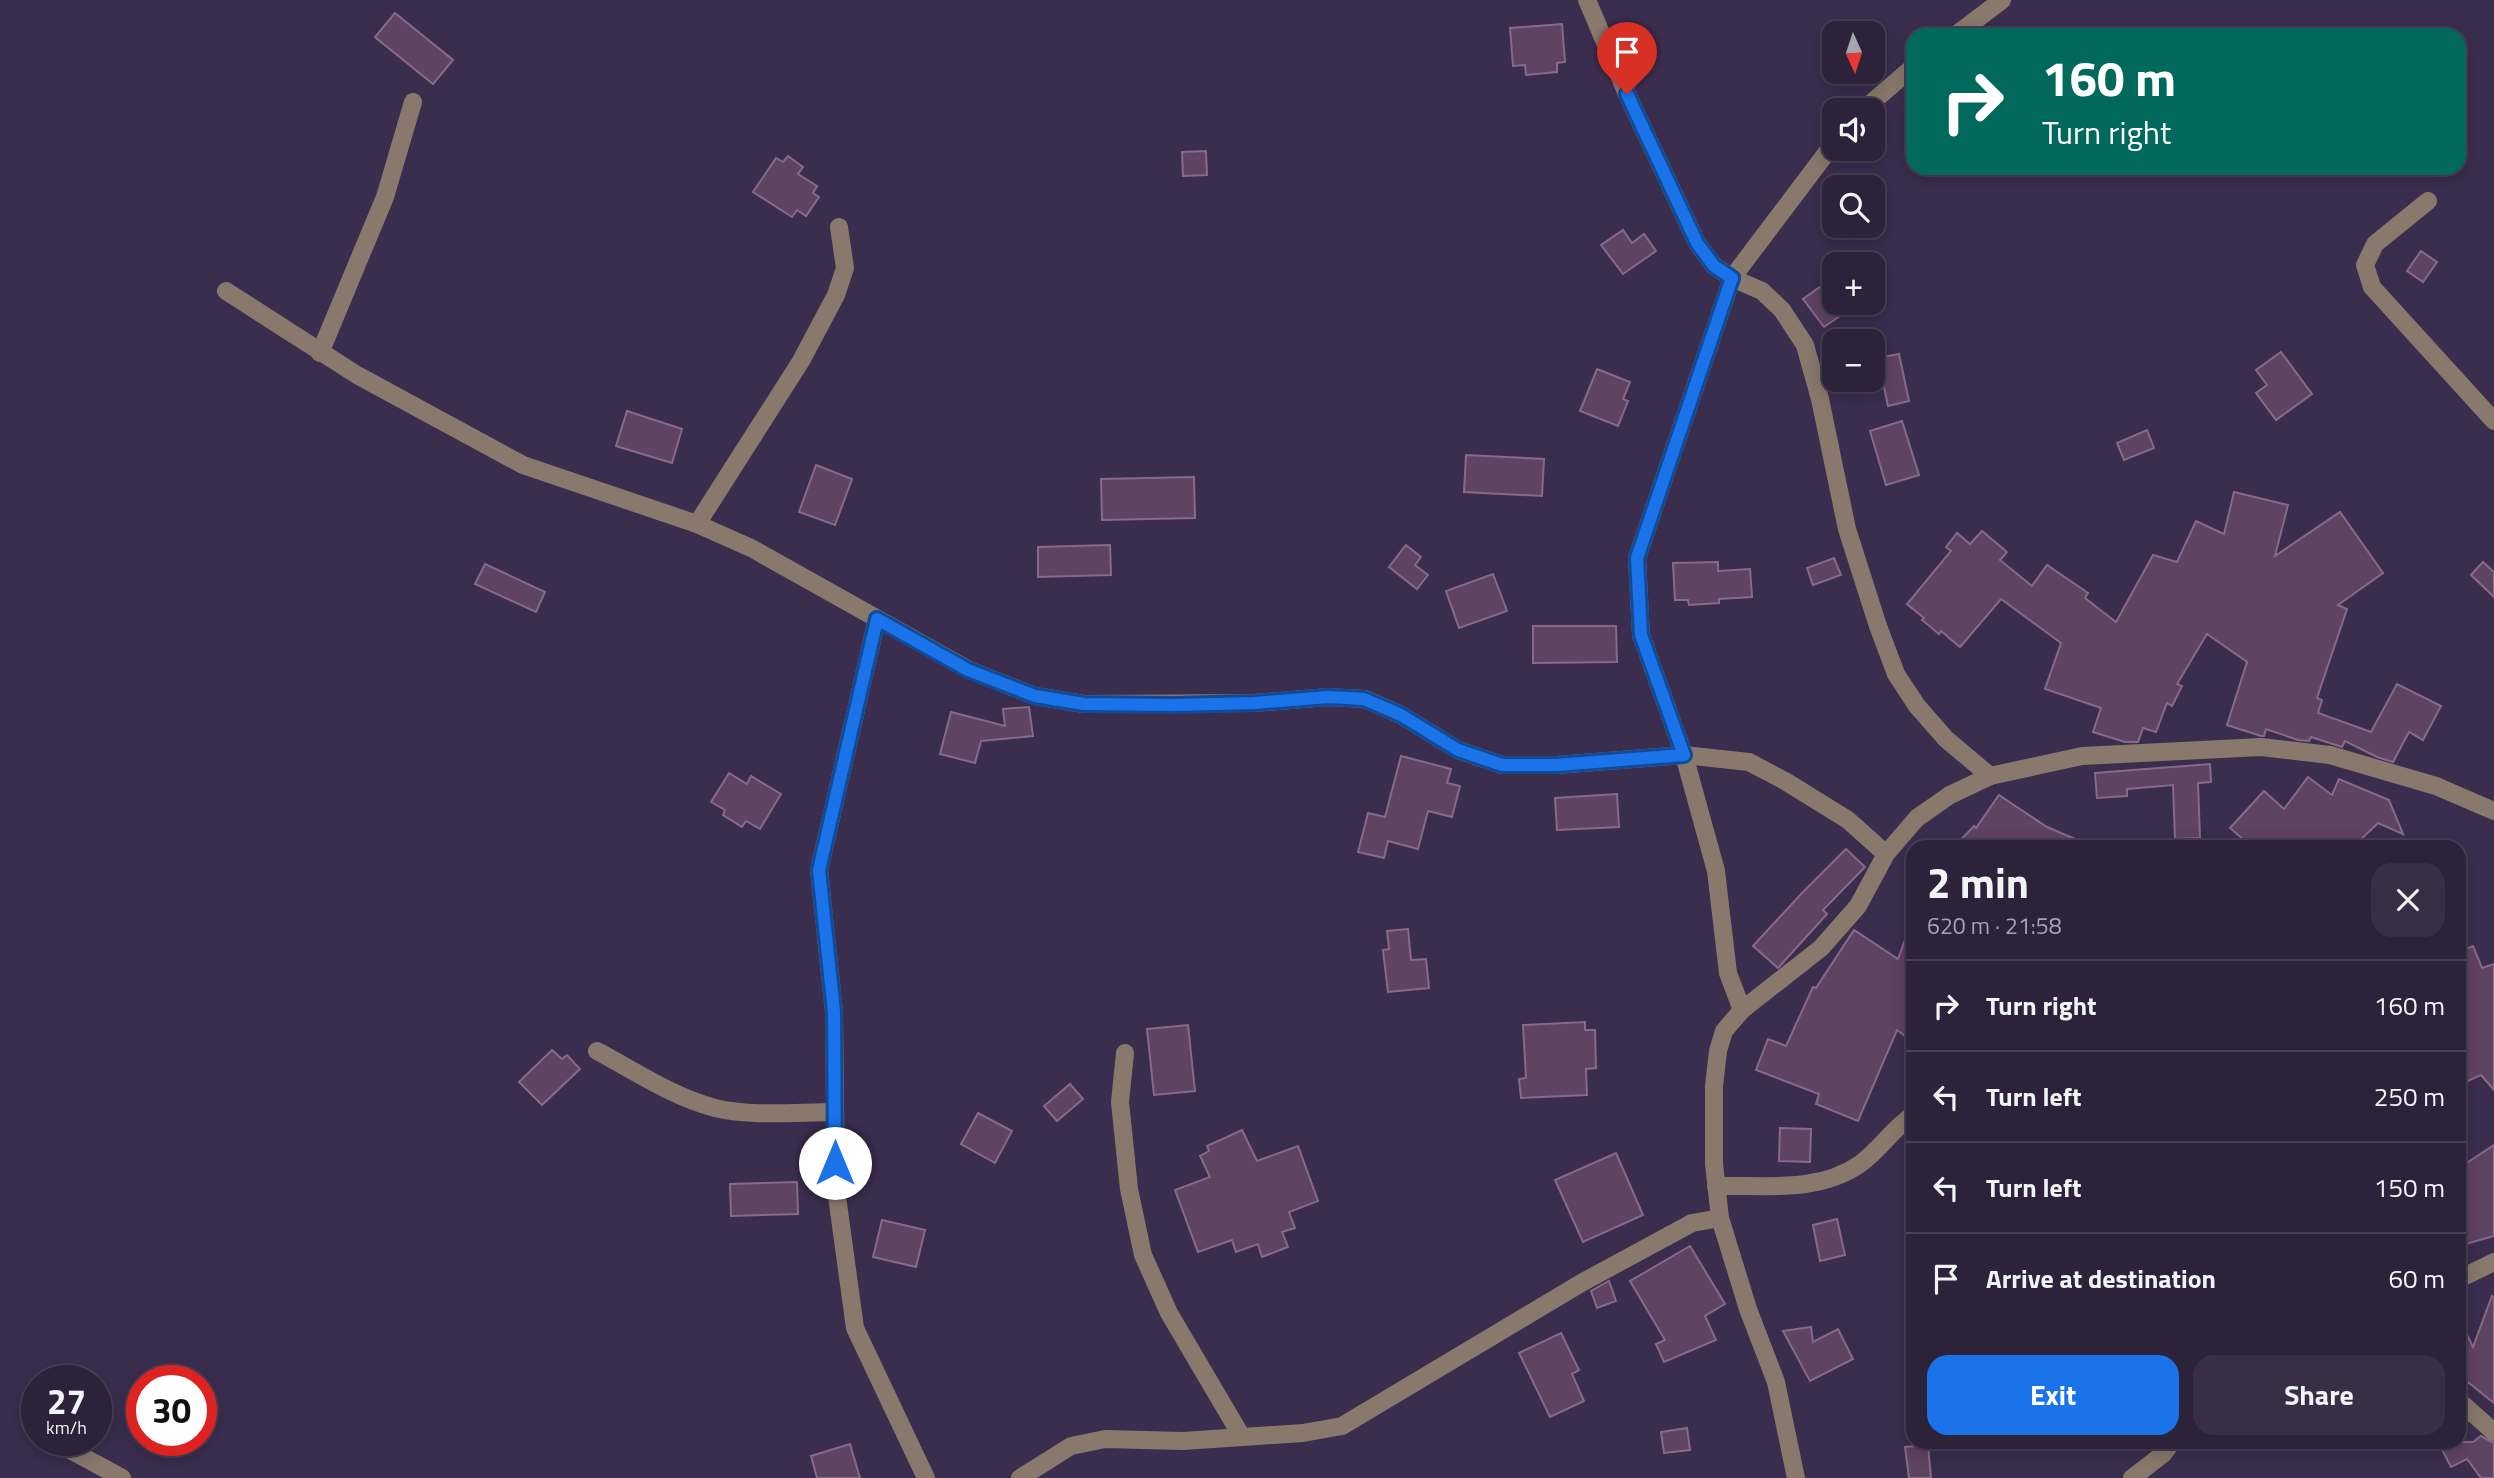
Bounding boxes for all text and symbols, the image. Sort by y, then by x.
north arrow [1822,21,1885,84]
map controls [1822,21,1885,392]
pin [1597,22,1657,94]
icon: arrive [1608,33,1646,71]
text: 160 m [2042,40,2176,115]
icon: right [1927,56,2018,147]
button: sound [1822,98,1885,161]
text: Turn right [2042,108,2171,156]
button: search [1822,175,1885,238]
button: + [1822,252,1885,315]
button: − [1822,329,1885,392]
text: 2 min [1927,850,2029,914]
button: close [2371,863,2445,937]
text: 620 m · 21:58 [1927,908,2062,943]
text: Turn right [1986,986,2097,1025]
text: 160 m [2374,986,2445,1025]
icon: right [1927,987,1965,1025]
text: Turn left [1986,1077,2081,1116]
text: 250 m [2374,1077,2445,1116]
icon: left [1927,1078,1965,1116]
position arrow [798,1126,872,1200]
text: Turn left [1986,1168,2081,1207]
text: 150 m [2374,1168,2445,1207]
icon: left [1927,1169,1965,1207]
text: Arrive at destination [1986,1259,2216,1298]
text: 60 m [2388,1259,2445,1298]
icon: arrive [1927,1260,1965,1298]
button: Exit [1927,1355,2179,1435]
button: Share [2193,1355,2445,1435]
speed limit sign: 30 [126,1365,217,1456]
text: 27 [47,1374,86,1428]
text: km/h [46,1414,87,1441]

